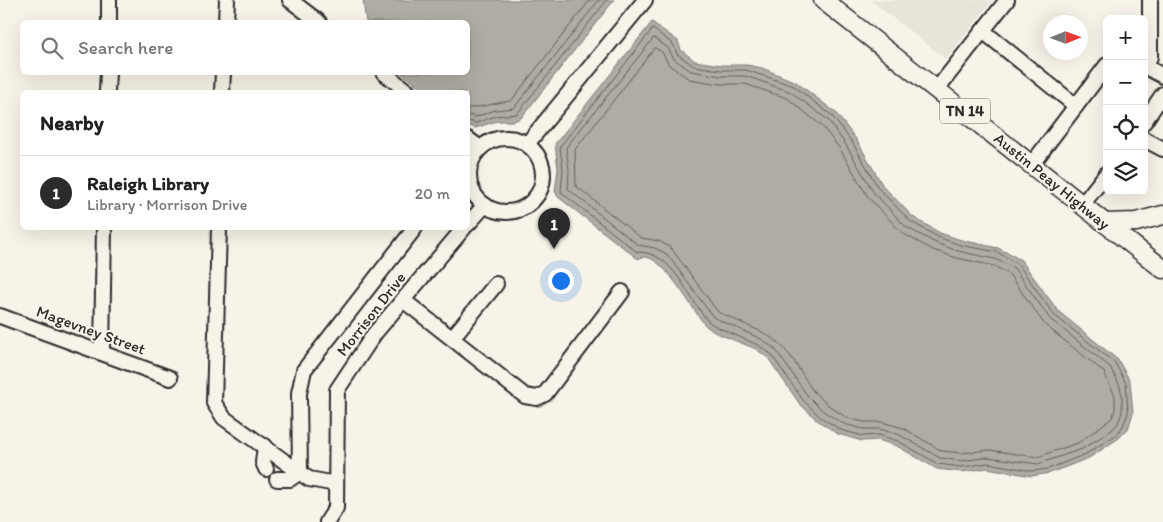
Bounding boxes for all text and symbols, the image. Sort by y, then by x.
north arrow [1043,15,1088,60]
map controls [1103,15,1148,195]
button: + [1103,15,1148,60]
search box [20,20,470,75]
icon: search [38,34,66,62]
text: Search here [78,36,173,59]
button: − [1103,60,1148,105]
road number: TN 14 [940,98,990,124]
button: locate [1103,105,1148,150]
text: Nearby [40,110,104,135]
street label: Austin Peay Highway [990,128,1114,234]
button: layers [1103,150,1148,195]
text: Raleigh Library [87,172,209,195]
text: 1 [52,184,60,203]
text: 20 m [415,184,450,203]
text: Library · Morrison Drive [87,195,247,214]
pin: 1 [538,208,570,249]
street label: Morrison Drive [332,268,410,360]
your location [548,268,574,294]
street label: Magevney Street [34,301,148,359]

